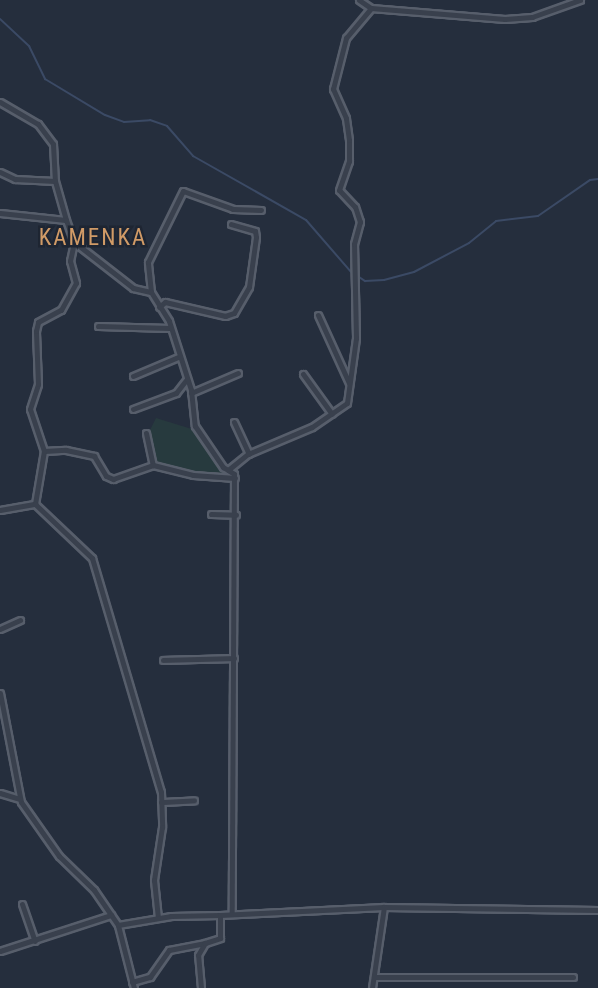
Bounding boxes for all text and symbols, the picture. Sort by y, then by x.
district label: KAMENKA [40,224,146,252]

